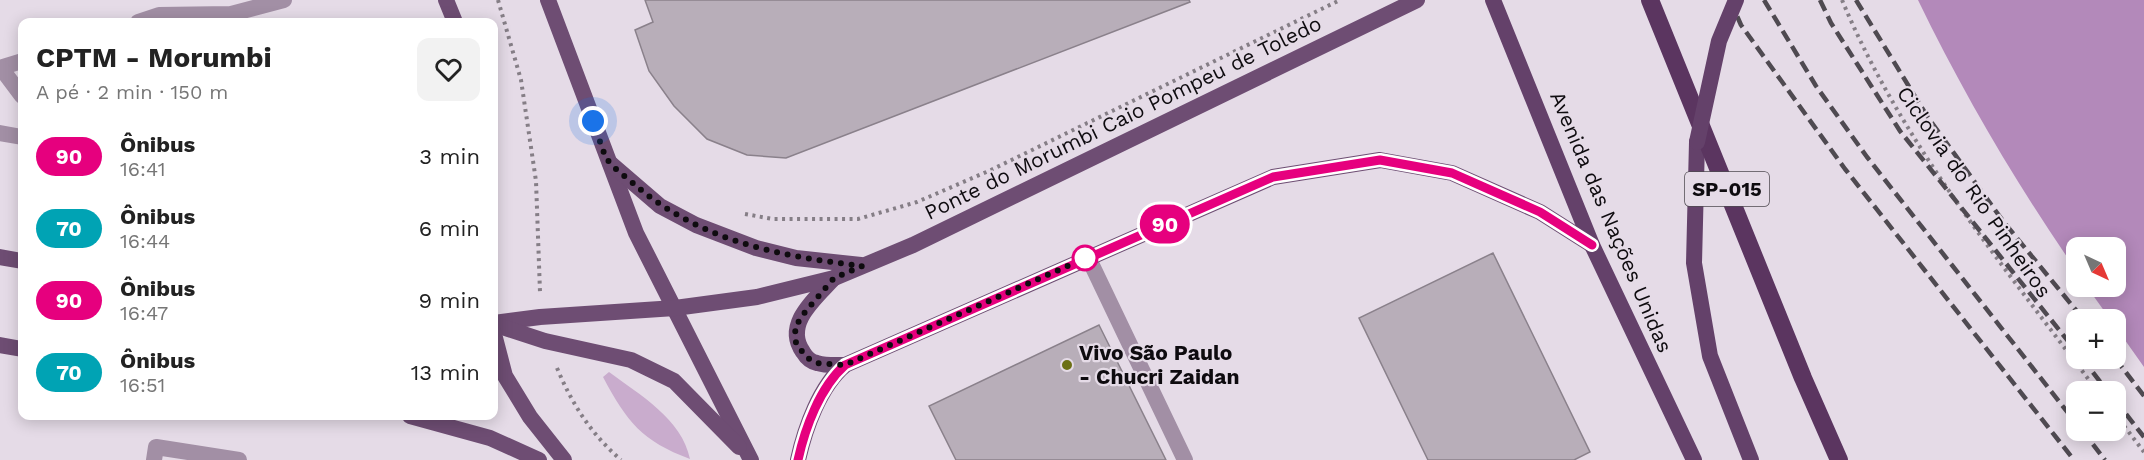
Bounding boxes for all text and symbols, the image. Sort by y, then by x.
street label: Ponte do Morumbi Caio Pompeu de Toledo [920,10,1325,225]
button: heart [417,38,480,101]
text: CPTM - Morumbi [36,41,272,74]
text: A pé · 2 min · 150 m [36,80,228,104]
street label: Ciclovia do Rio Pinheiros [1892,81,2057,302]
street label: Avenida das Nações Unidas [1545,88,1678,356]
your location [578,106,608,136]
text: Ônibus [120,132,195,157]
text: 90 [56,144,82,169]
text: 3 min [419,144,480,169]
text: 16:41 [120,157,166,181]
road number: SP-015 [1685,172,1769,206]
text: Ônibus [120,204,195,229]
line badge: 90 [1138,204,1192,244]
text: 90 [1152,212,1178,237]
text: 70 [56,216,82,241]
text: 6 min [419,216,480,241]
text: 16:44 [120,229,170,253]
north arrow [2066,237,2126,297]
map controls [2066,237,2126,441]
unlabelled marker [1072,245,1098,271]
text: Ônibus [120,276,195,301]
text: 90 [56,288,82,313]
text: 9 min [418,288,480,313]
text: 16:47 [120,301,168,325]
button: + [2066,309,2126,369]
place label: Vivo São Paulo - Chucri Zaidan [1079,340,1239,389]
text: Ônibus [120,348,195,373]
marker: Vivo São Paulo - Chucri Zaidan [1060,358,1074,372]
text: 70 [56,360,82,385]
text: 13 min [411,360,480,385]
text: 16:51 [120,373,165,397]
button: − [2066,381,2126,441]

